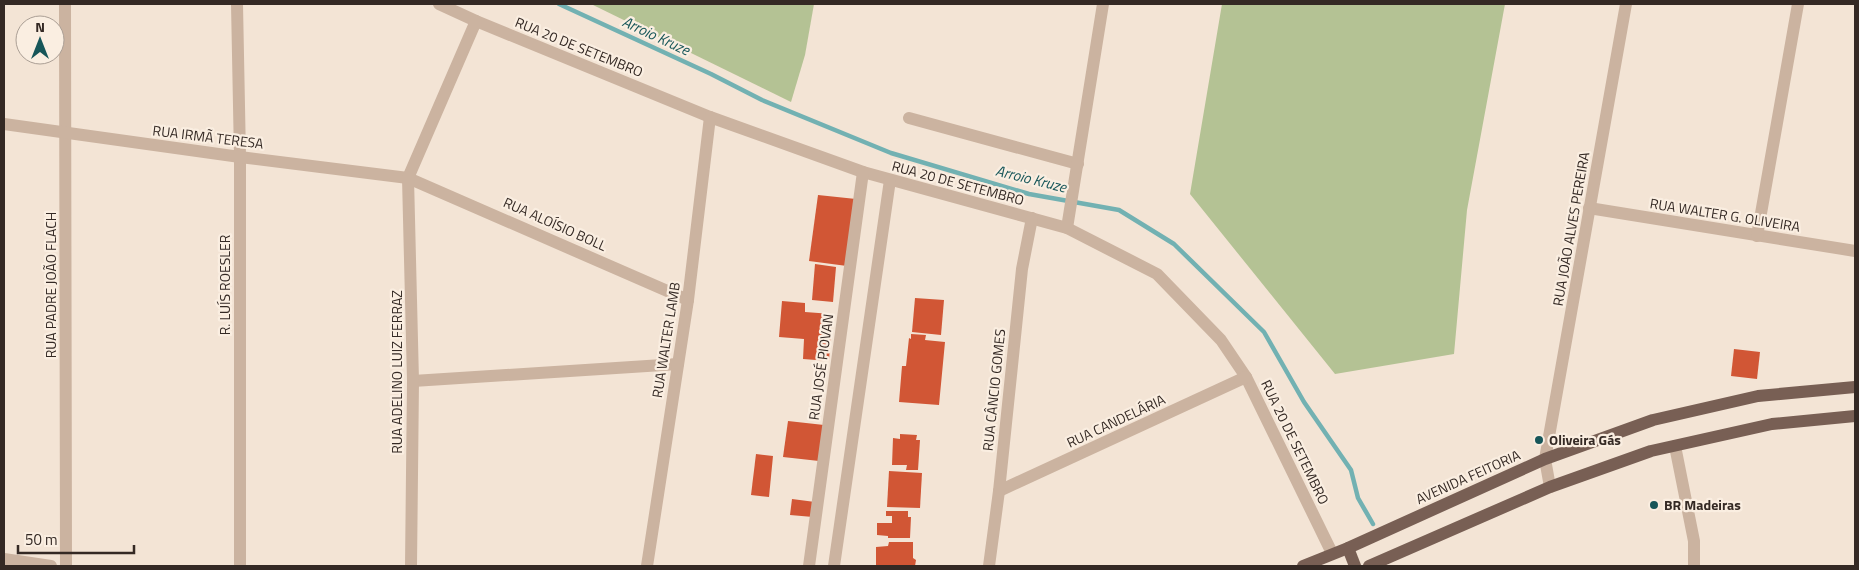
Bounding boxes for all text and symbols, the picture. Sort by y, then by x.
water label: Arroio Kruze [619,10,695,62]
street label: RUA 20 DE SETEMBRO [512,11,646,82]
north arrow [15,15,65,65]
text: N [35,16,45,37]
street label: RUA IRMÃ TERESA [151,119,265,154]
street label: RUA JOÃO ALVES PEREIRA [1547,150,1595,308]
street label: RUA 20 DE SETEMBRO [890,155,1027,210]
water label: Arroio Kruze [993,159,1070,199]
street label: RUA ALOÍSIO BOLL [500,191,610,256]
street label: RUA WALTER G. OLIVEIRA [1648,192,1802,237]
street label: RUA PADRE JOÃO FLACH [40,212,61,358]
street label: R. LUÍS ROESLER [214,235,235,335]
street label: RUA WALTER LAMB [646,280,685,399]
street label: RUA ADELINO LUIZ FERRAZ [386,290,407,454]
street label: RUA JOSÉ PIOVAN [803,312,838,421]
street label: RUA CÂNCIO GOMES [977,328,1010,452]
street label: RUA 20 DE SETEMBRO [1256,376,1335,508]
street label: RUA CANDELÁRIA [1063,388,1169,453]
place label: Oliveira Gás [1549,429,1621,450]
marker: Oliveira Gás [1533,434,1545,446]
street label: AVENIDA FEITORIA [1412,444,1524,509]
place label: BR Madeiras [1664,494,1741,515]
marker: BR Madeiras [1648,499,1660,511]
scale bar [18,522,134,554]
text: 50 m [25,528,58,551]

